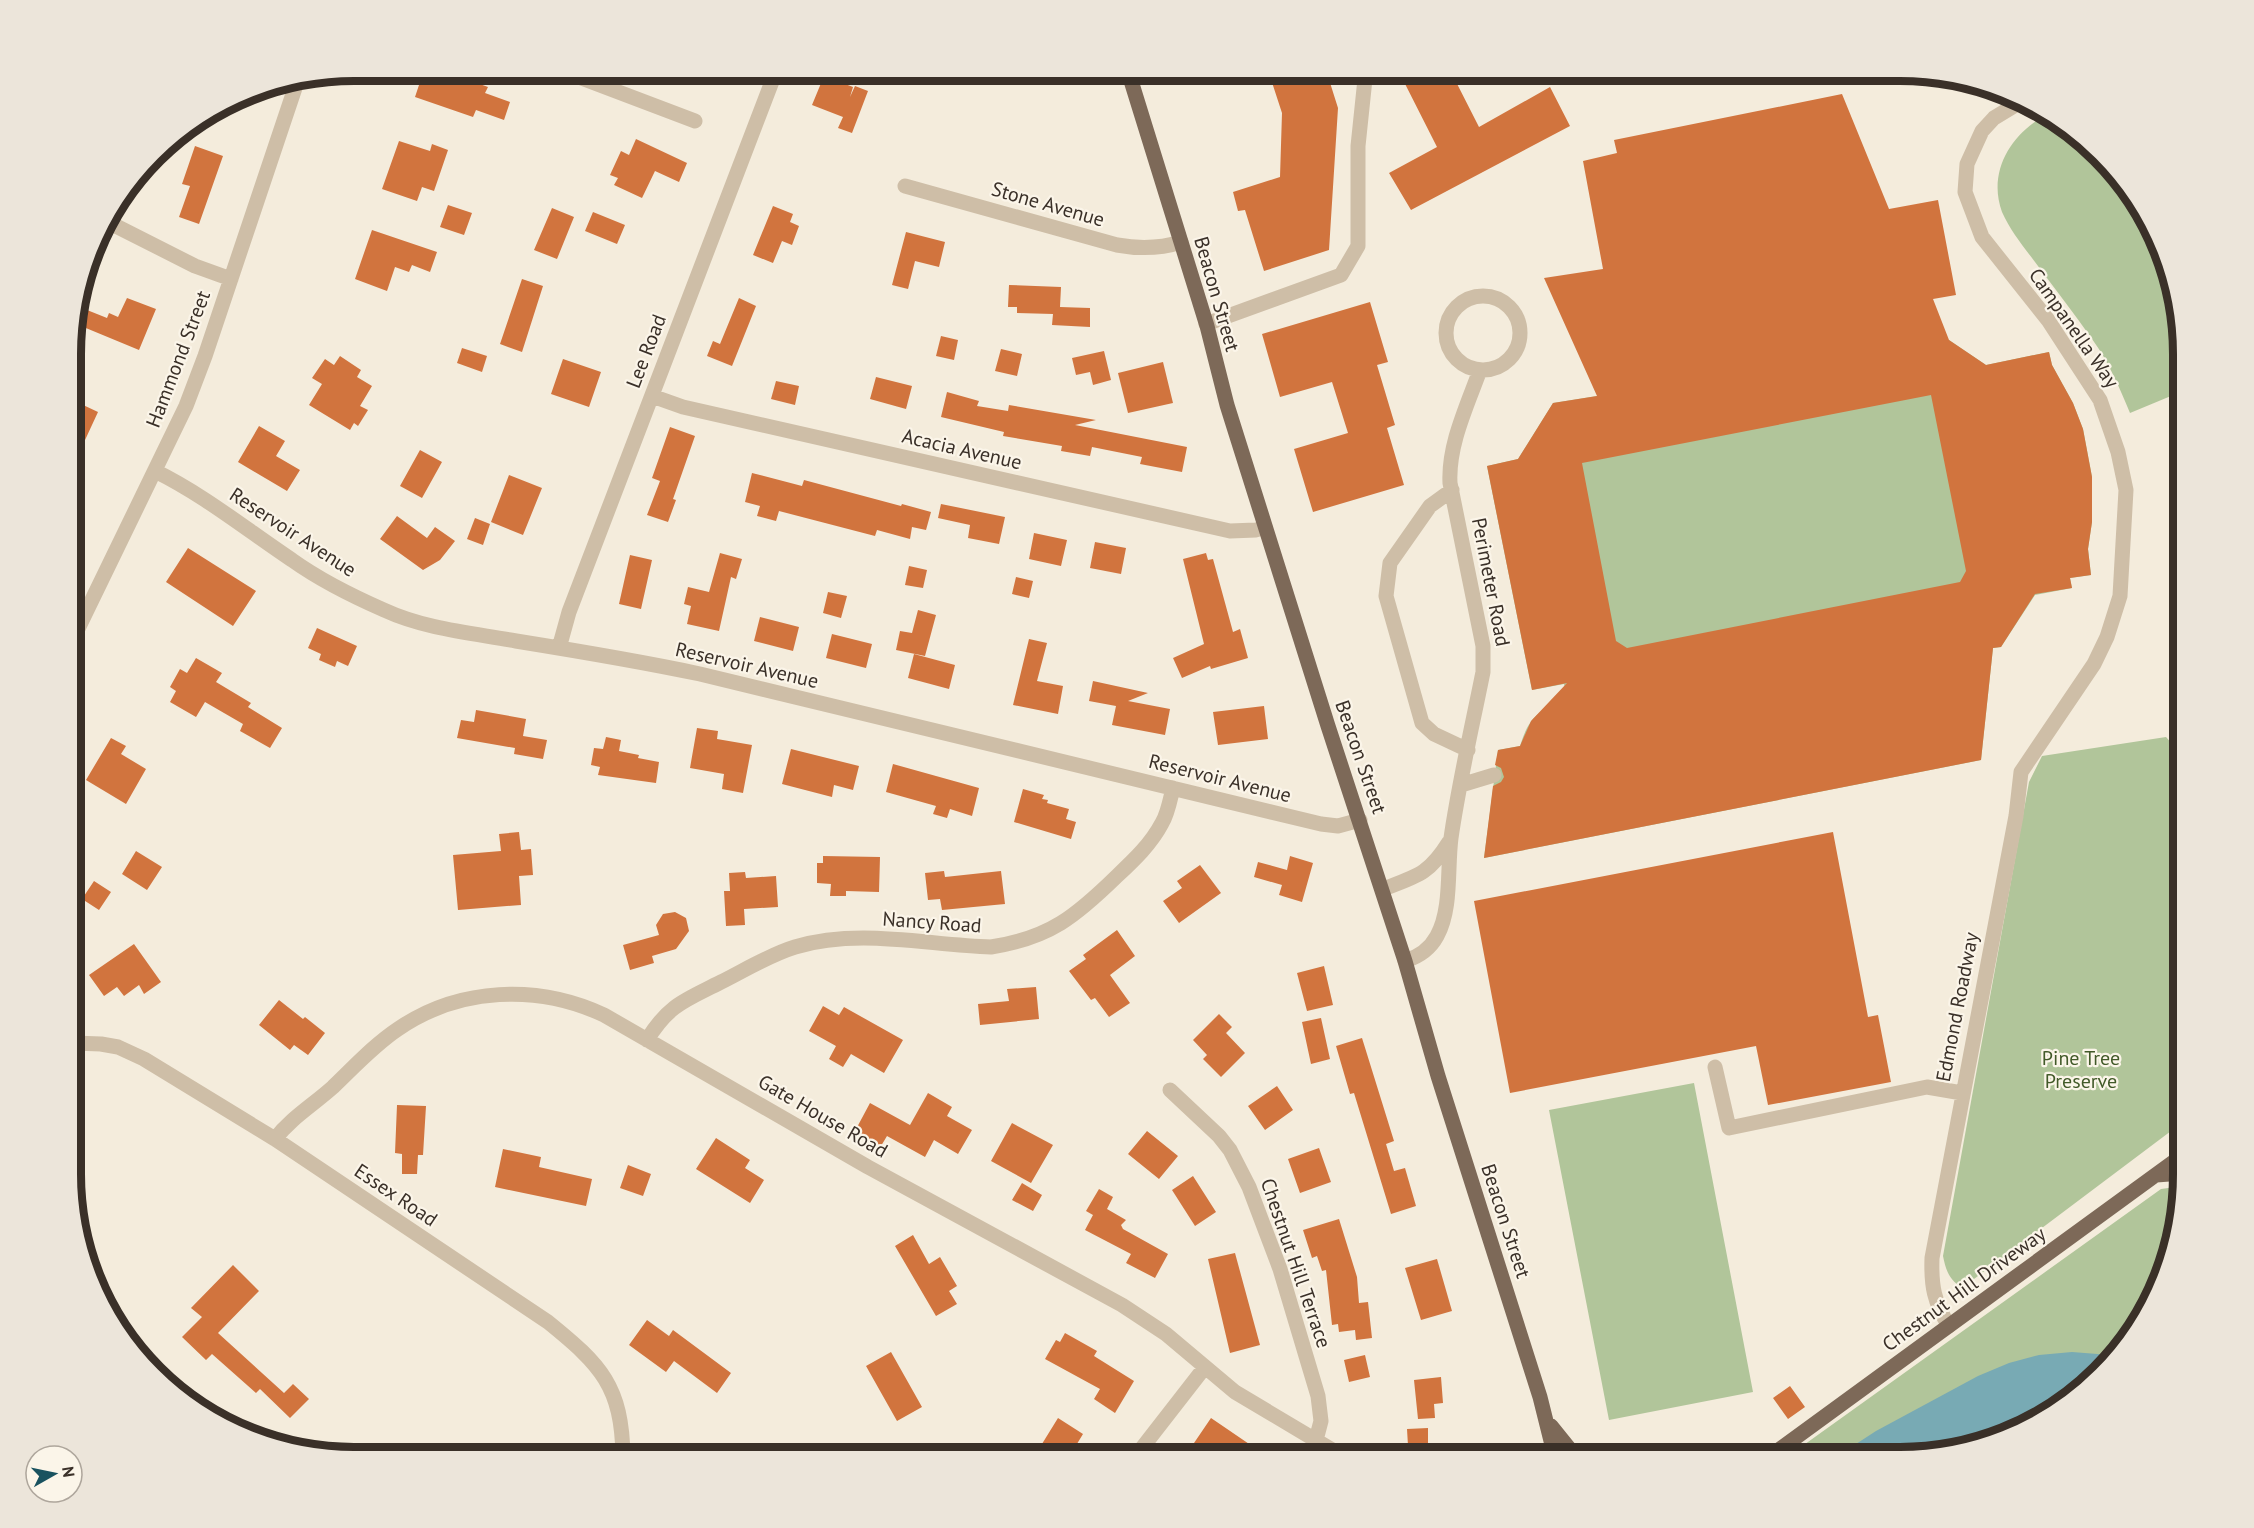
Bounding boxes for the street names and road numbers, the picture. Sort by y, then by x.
street label: Stone Avenue [989,175,1107,233]
street label: Beacon Street [1188,234,1246,355]
street label: Campanella Way [2023,263,2125,394]
street label: Hammond Street [140,287,216,431]
street label: Lee Road [620,310,672,392]
street label: Acacia Avenue [900,423,1024,475]
street label: Reservoir Avenue [225,481,361,583]
street label: Perimeter Road [1466,516,1516,648]
street label: Reservoir Avenue [673,636,821,694]
street label: Beacon Street [1329,697,1393,817]
street label: Reservoir Avenue [1146,748,1294,808]
street label: Nancy Road [882,906,982,938]
street label: Edmond Roadway [1930,929,1984,1084]
street label: Gate House Road [754,1068,892,1164]
street label: Essex Road [350,1158,442,1232]
street label: Beacon Street [1475,1161,1537,1282]
street label: Chestnut Hill Terrace [1255,1175,1337,1351]
street label: Chestnut Hill Driveway [1877,1221,2051,1357]

